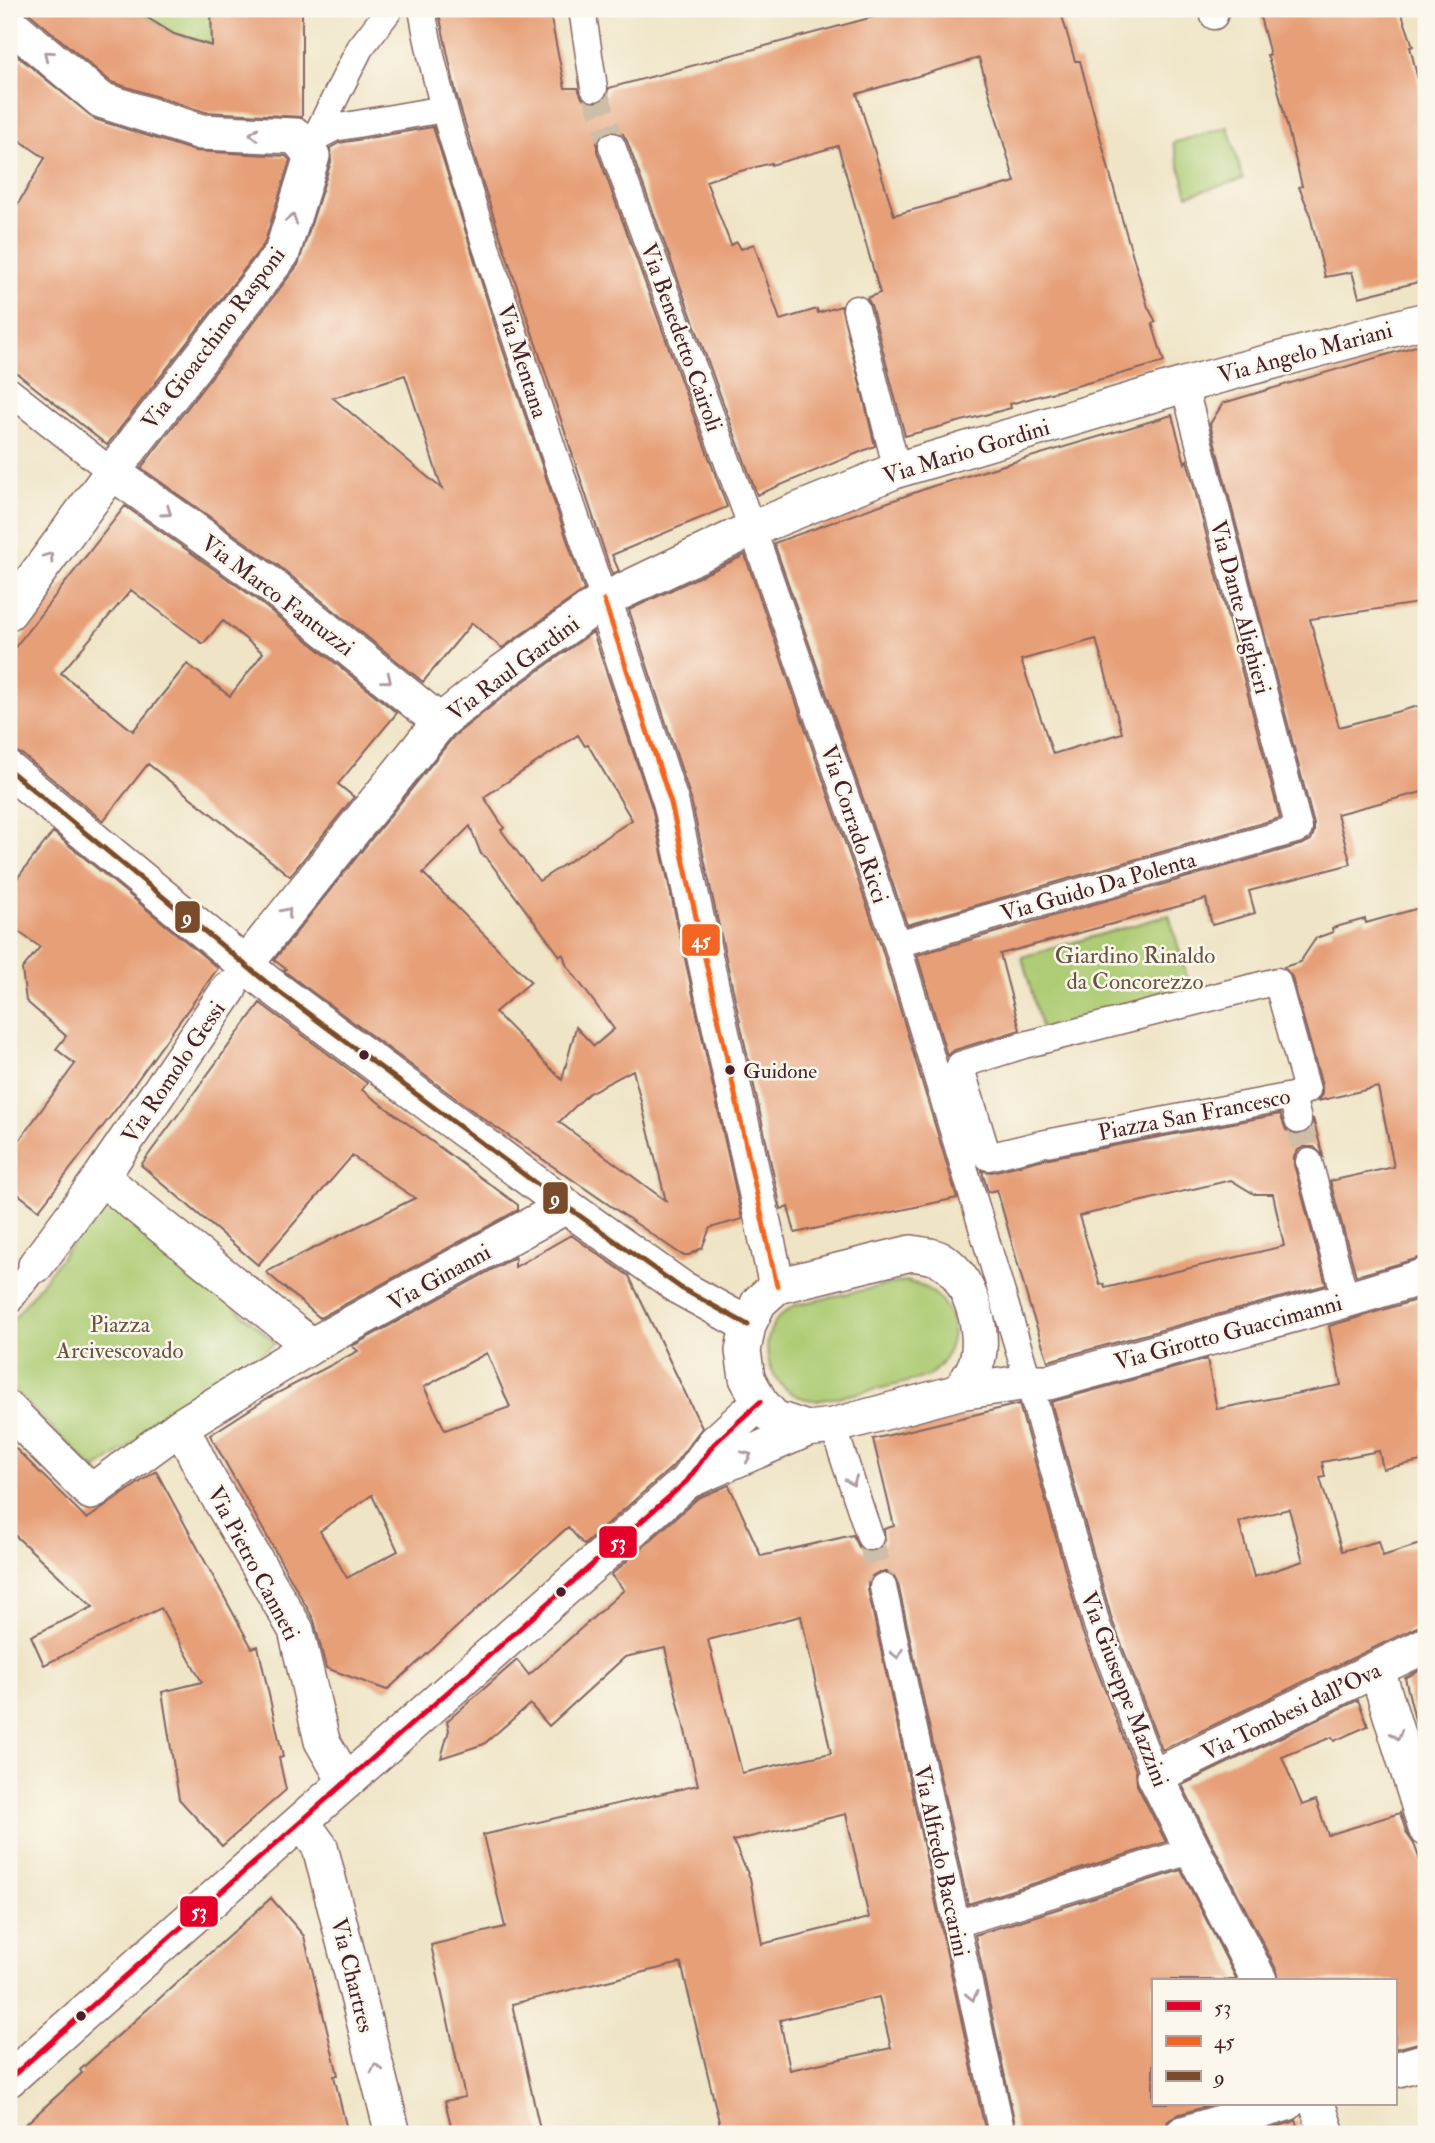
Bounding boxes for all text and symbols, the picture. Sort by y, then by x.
one-way arrow [43,51,56,63]
one-way arrow [248,127,259,142]
one-way arrow [284,213,299,225]
street label: Via Benedetto Cairoli [634,239,729,435]
street label: Via Gioacchino Rasponi [135,241,292,436]
street label: Via Mentana [490,301,555,422]
street label: Via Angelo Mariani [1215,315,1396,390]
street label: Via Mario Gordini [879,412,1053,491]
one-way arrow [159,504,172,516]
street label: Via Dante Alighieri [1203,517,1278,697]
street label: Via Marco Fantuzzi [195,528,360,662]
one-way arrow [41,552,54,565]
street label: Via Raul Gardini [442,609,585,727]
one-way arrow [380,671,392,684]
street label: Via Corrado Ricci [814,741,895,907]
street label: Via Guido Da Polenta [997,845,1200,928]
line badge: 9 [174,900,201,934]
text: 9 [180,906,192,930]
one-way arrow [278,908,291,920]
line badge: 45 [681,923,721,957]
text: 45 [691,929,711,953]
park label: Giardino Rinaldo da Concorezzo [1055,941,1215,996]
street label: Via Romolo Gessi [115,996,232,1149]
unlabelled marker [357,1048,371,1062]
place label: Guidone [743,1058,817,1085]
marker: Guidone [723,1063,737,1077]
street label: Piazza San Francesco [1096,1082,1293,1147]
line badge: 9 [542,1181,569,1215]
text: 9 [548,1187,560,1211]
street label: Via Ginanni [383,1237,496,1318]
street label: Via Girotto Guaccimanni [1111,1288,1345,1377]
park label: Piazza Arcivescovado [55,1310,184,1365]
one-way arrow [740,1450,752,1464]
one-way arrow [844,1475,858,1487]
street label: Via Pietro Canneti [201,1481,306,1645]
line badge: 53 [598,1525,638,1559]
text: 53 [610,1531,626,1555]
unlabelled marker [554,1585,568,1599]
street label: Via Giuseppe Mazzini [1073,1587,1175,1791]
one-way arrow [889,1648,903,1660]
street label: Via Tombesi dall'Ova [1197,1655,1386,1767]
one-way arrow [1389,1729,1404,1741]
street label: Via Alfredo Baccarini [907,1763,976,1960]
line badge: 53 [179,1895,219,1928]
text: 53 [191,1900,207,1924]
street label: Via Chartres [324,1915,381,2035]
legend [1152,1979,1396,2104]
one-way arrow [963,1990,978,2002]
text: 53 [1214,1994,1231,2021]
unlabelled marker [74,2009,88,2023]
text: 45 [1214,2028,1235,2055]
one-way arrow [370,2062,384,2074]
text: 9 [1212,2064,1225,2091]

